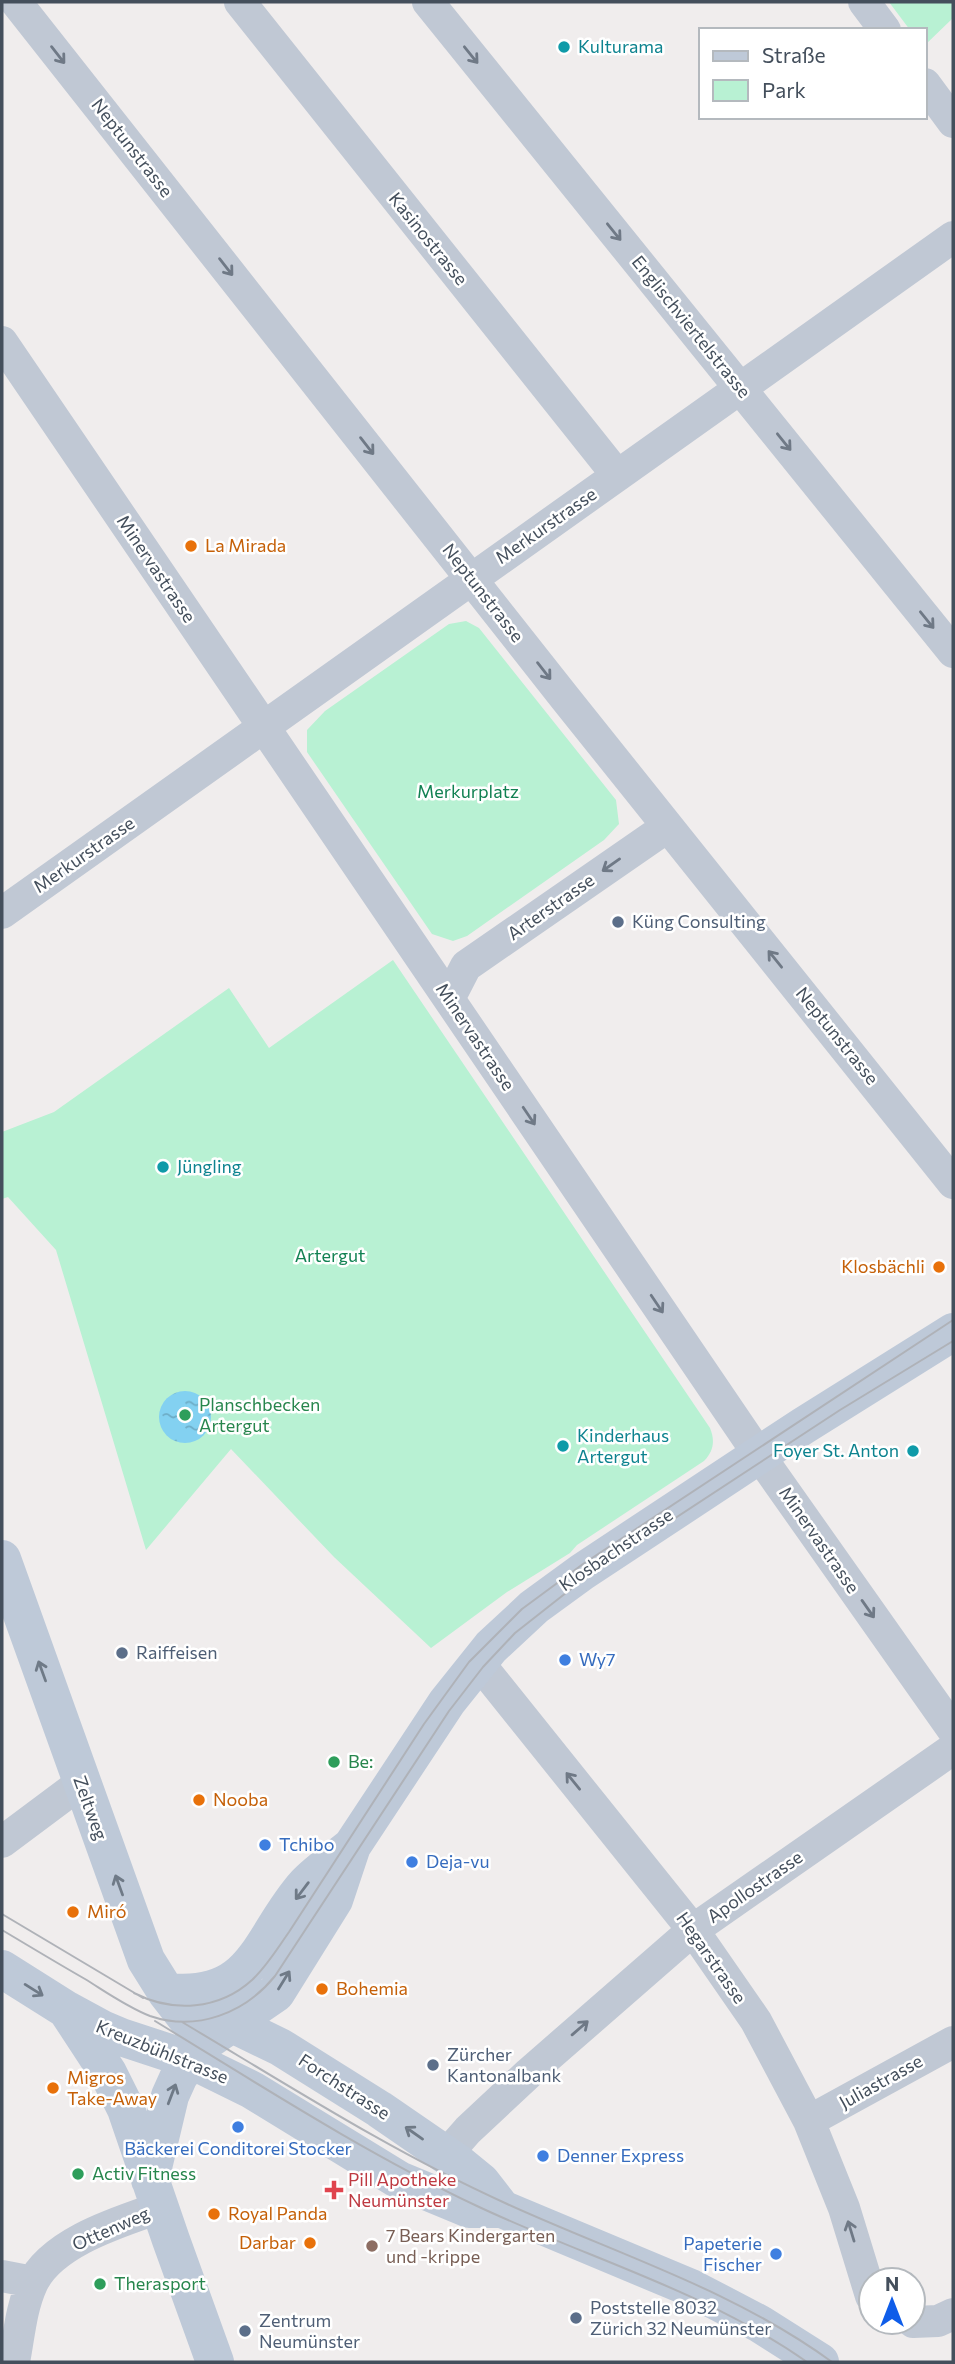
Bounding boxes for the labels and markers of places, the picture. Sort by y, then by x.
place label: Kulturama [578,35,663,57]
marker: Kulturama [556,39,572,55]
place label: La Mirada [205,534,286,556]
marker: La Mirada [183,538,199,554]
place label: Küng Consulting [632,910,766,932]
marker: Küng Consulting [610,914,626,930]
place label: Jüngling [177,1155,242,1177]
marker: Jüngling [155,1159,171,1175]
place label: Klosbächli [841,1255,925,1277]
marker: Klosbächli [931,1259,947,1275]
place label: Planschbecken Artergut [199,1393,320,1436]
marker: Planschbecken Artergut [177,1407,193,1423]
place label: Kinderhaus Artergut [577,1424,669,1467]
marker: Kinderhaus Artergut [555,1438,571,1454]
place label: Foyer St. Anton [773,1439,899,1461]
marker: Foyer St. Anton [905,1443,921,1459]
place label: Raiffeisen [136,1641,218,1663]
marker: Raiffeisen [114,1645,130,1661]
place label: Wy7 [579,1648,616,1670]
marker: Wy7 [557,1652,573,1668]
place label: Be: [348,1750,373,1772]
marker: Be: [326,1754,342,1770]
place label: Nooba [213,1788,268,1810]
marker: Nooba [191,1792,207,1808]
place label: Tchibo [279,1833,334,1855]
marker: Tchibo [257,1837,273,1853]
place label: Deja-vu [426,1850,490,1872]
marker: Deja-vu [404,1854,420,1870]
place label: Miró [87,1900,127,1922]
marker: Miró [65,1904,81,1920]
place label: Bohemia [336,1977,408,1999]
marker: Bohemia [314,1981,330,1997]
place label: Zürcher Kantonalbank [447,2043,561,2086]
marker: Zürcher Kantonalbank [425,2057,441,2073]
place label: Migros Take-Away [67,2066,157,2109]
marker: Migros Take-Away [45,2080,61,2096]
marker: Bäckerei Conditorei Stocker [230,2119,246,2135]
place label: Bäckerei Conditorei Stocker [124,2137,352,2159]
place label: Denner Express [557,2144,684,2166]
marker: Denner Express [535,2148,551,2164]
place label: Activ Fitness [92,2162,196,2184]
marker: Activ Fitness [70,2166,86,2182]
place label: Pill Apotheke Neumünster [348,2168,456,2211]
marker: Pill Apotheke Neumünster [326,2182,342,2198]
place label: Royal Panda [228,2202,327,2224]
marker: Royal Panda [206,2206,222,2222]
place label: 7 Bears Kindergarten und -krippe [386,2224,555,2267]
place label: Darbar [239,2231,296,2253]
place label: Papeterie Fischer [683,2232,762,2275]
marker: Darbar [302,2235,318,2251]
marker: 7 Bears Kindergarten und -krippe [364,2238,380,2254]
marker: Papeterie Fischer [768,2246,784,2262]
place label: Therasport [114,2272,206,2294]
marker: Therasport [92,2276,108,2292]
place label: Poststelle 8032 Zürich 32 Neumünster [590,2296,772,2339]
place label: Zentrum Neumünster [259,2309,360,2352]
marker: Poststelle 8032 Zürich 32 Neumünster [568,2310,584,2326]
marker: Zentrum Neumünster [237,2323,253,2339]

